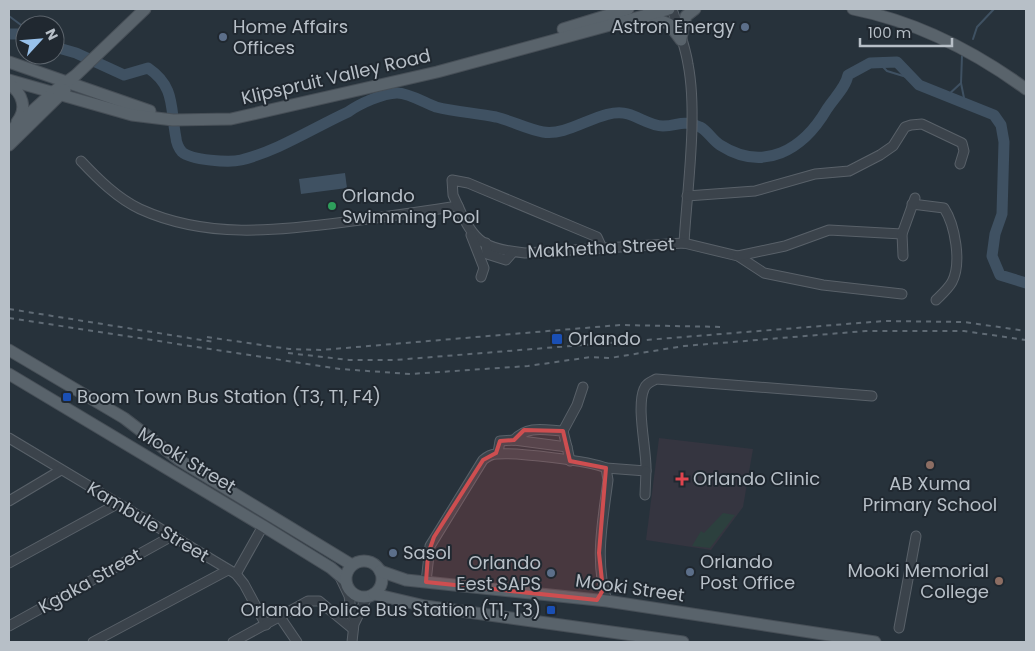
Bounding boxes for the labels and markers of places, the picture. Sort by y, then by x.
place label: Home Affairs Offices [233,14,348,60]
place label: Astron Energy [611,14,735,39]
marker: Astron Energy [739,21,751,33]
marker: Home Affairs Offices [217,31,229,43]
place label: Orlando Swimming Pool [342,183,480,229]
marker: Orlando Swimming Pool [326,200,338,212]
place label: Orlando [568,326,641,351]
marker: Orlando [550,332,564,346]
place label: Boom Town Bus Station (T3, T1, F4) [77,384,381,409]
marker: Boom Town Bus Station (T3, T1, F4) [61,391,73,403]
marker: AB Xuma Primary School [924,459,936,471]
place label: Orlando Clinic [693,466,820,491]
place label: AB Xuma Primary School [863,471,997,517]
marker: Orlando Clinic [675,472,689,486]
place label: Sasol [403,540,451,565]
marker: Sasol [387,547,399,559]
place label: Orlando Post Office [700,549,795,595]
place label: Orlando Eest SAPS [456,550,541,596]
place label: Mooki Memorial College [848,558,989,604]
marker: Orlando Post Office [684,566,696,578]
marker: Orlando Eest SAPS [545,567,557,579]
marker: Mooki Memorial College [993,575,1005,587]
place label: Orlando Police Bus Station (T1, T3) [240,597,541,622]
marker: Orlando Police Bus Station (T1, T3) [545,604,557,616]

